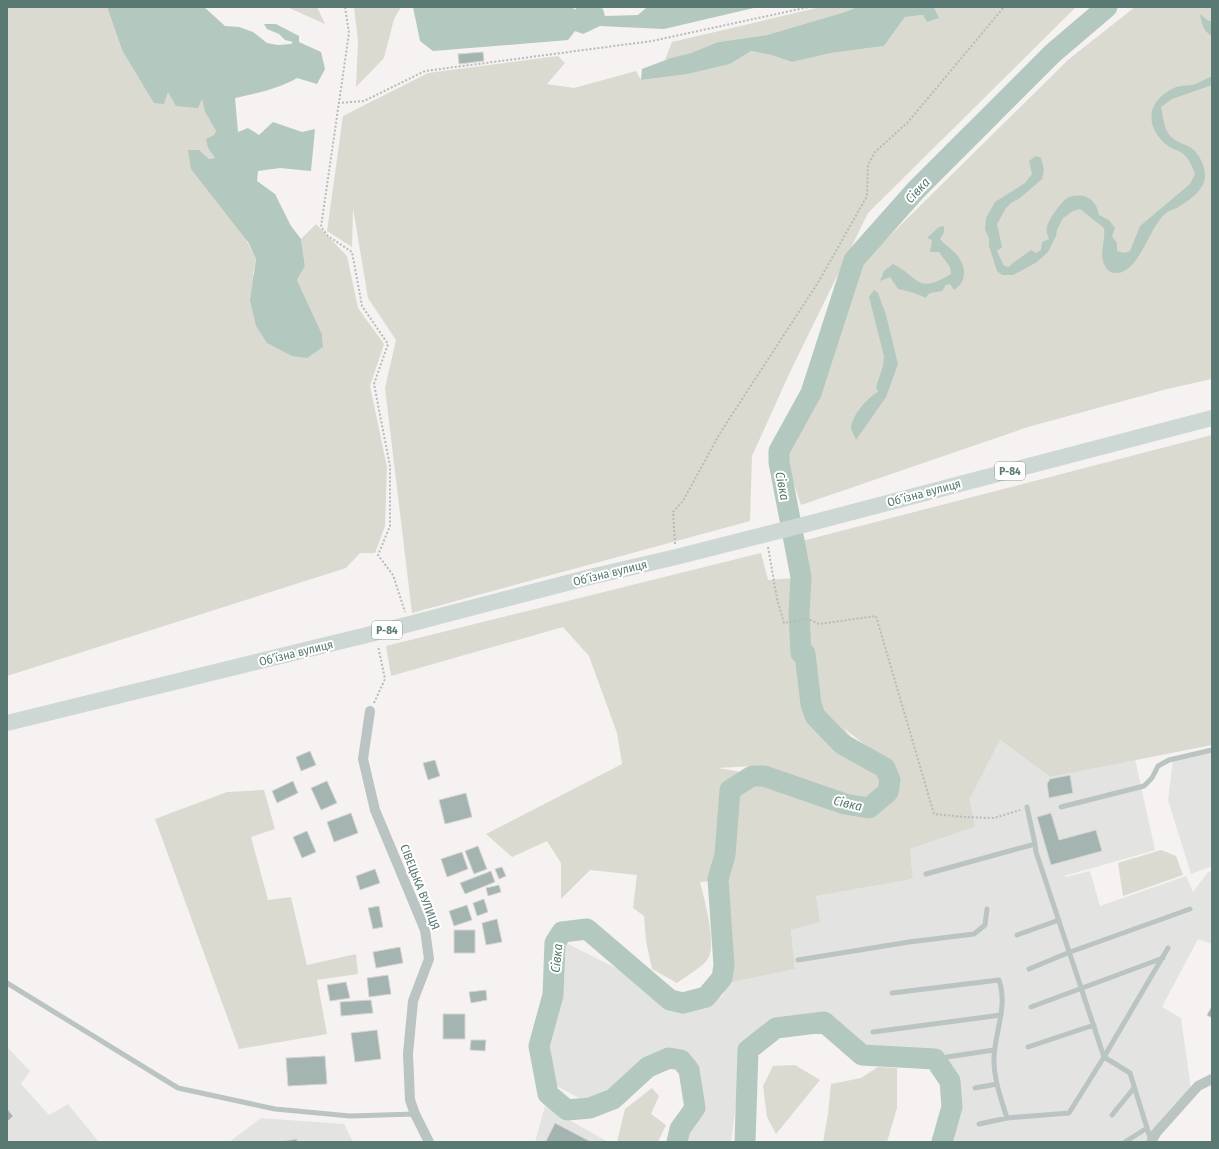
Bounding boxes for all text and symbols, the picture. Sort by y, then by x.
water label: Сівка [902,174,933,206]
road number: Р-84 [995,462,1025,480]
water label: Сівка [772,470,793,502]
street label: Обʼїзна вулиця [886,476,962,510]
street label: Обʼїзна вулиця [572,557,648,589]
road number: Р-84 [372,621,402,639]
street label: Обʼїзна вулиця [258,637,334,669]
water label: Сівка [832,793,864,814]
street label: СІВЕЦЬКА ВУЛИЦЯ [397,842,443,932]
water label: Сівка [548,943,566,973]

